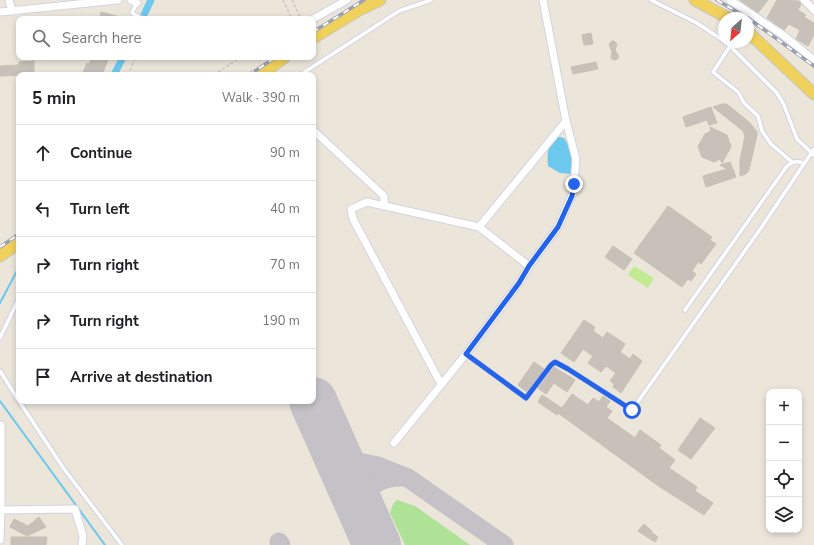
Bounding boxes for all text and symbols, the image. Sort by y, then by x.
north arrow [718,12,754,48]
search box [16,16,316,60]
icon: search [30,27,52,49]
text: Search here [62,28,142,48]
text: 5 min [32,87,76,110]
text: Walk · 390 m [222,89,300,107]
icon: ahead [32,142,54,164]
text: Continue [70,143,132,163]
text: 90 m [270,144,300,162]
route end [565,175,583,193]
icon: left [32,198,54,220]
text: Turn left [70,199,129,219]
text: 40 m [270,200,300,218]
icon: right [32,254,54,276]
text: Turn right [70,255,139,275]
text: 70 m [270,256,300,274]
icon: right [32,310,54,332]
text: Turn right [70,311,139,331]
text: 190 m [262,312,300,330]
icon: arrive [32,366,54,388]
text: Arrive at destination [70,367,213,387]
map controls [766,389,802,533]
button: + [766,389,802,425]
route start [623,401,641,419]
button: − [766,425,802,461]
button: locate [766,461,802,497]
button: layers [766,497,802,533]

